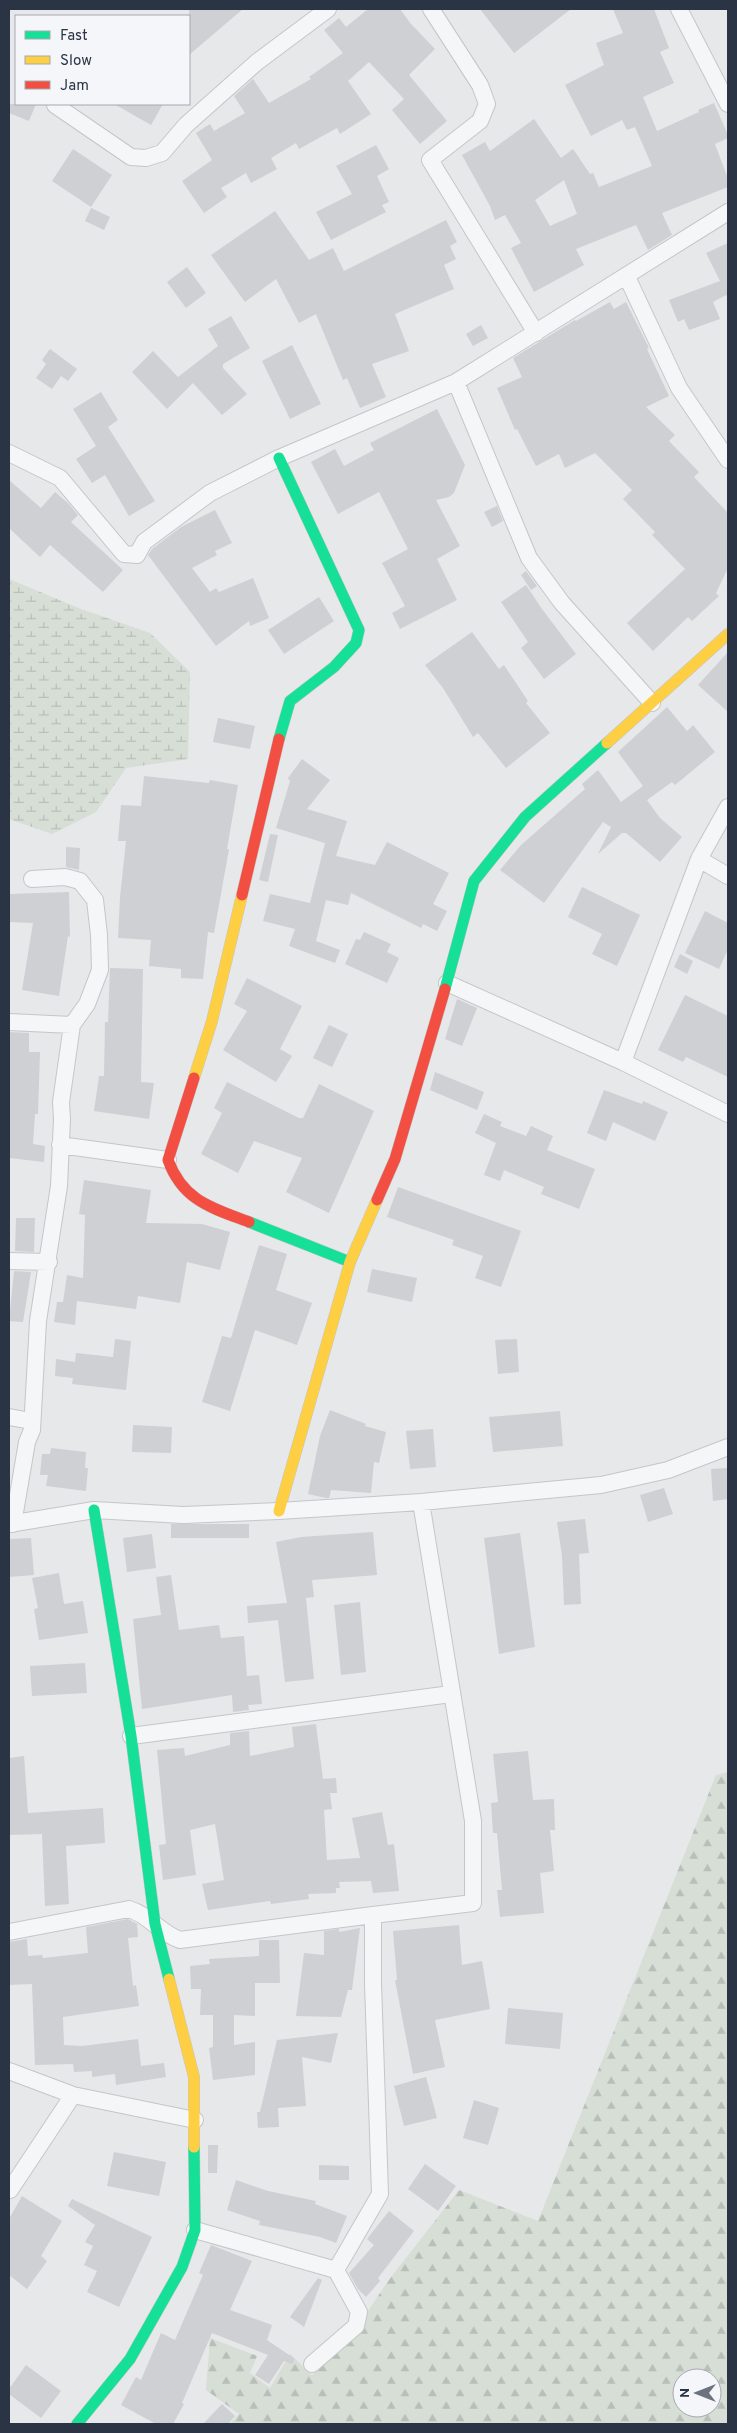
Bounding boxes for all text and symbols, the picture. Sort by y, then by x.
legend [15,15,190,105]
text: Fast [60,27,88,46]
text: Slow [60,52,92,71]
text: Jam [60,77,89,96]
north arrow [672,2368,722,2418]
text: N [677,2388,694,2398]

